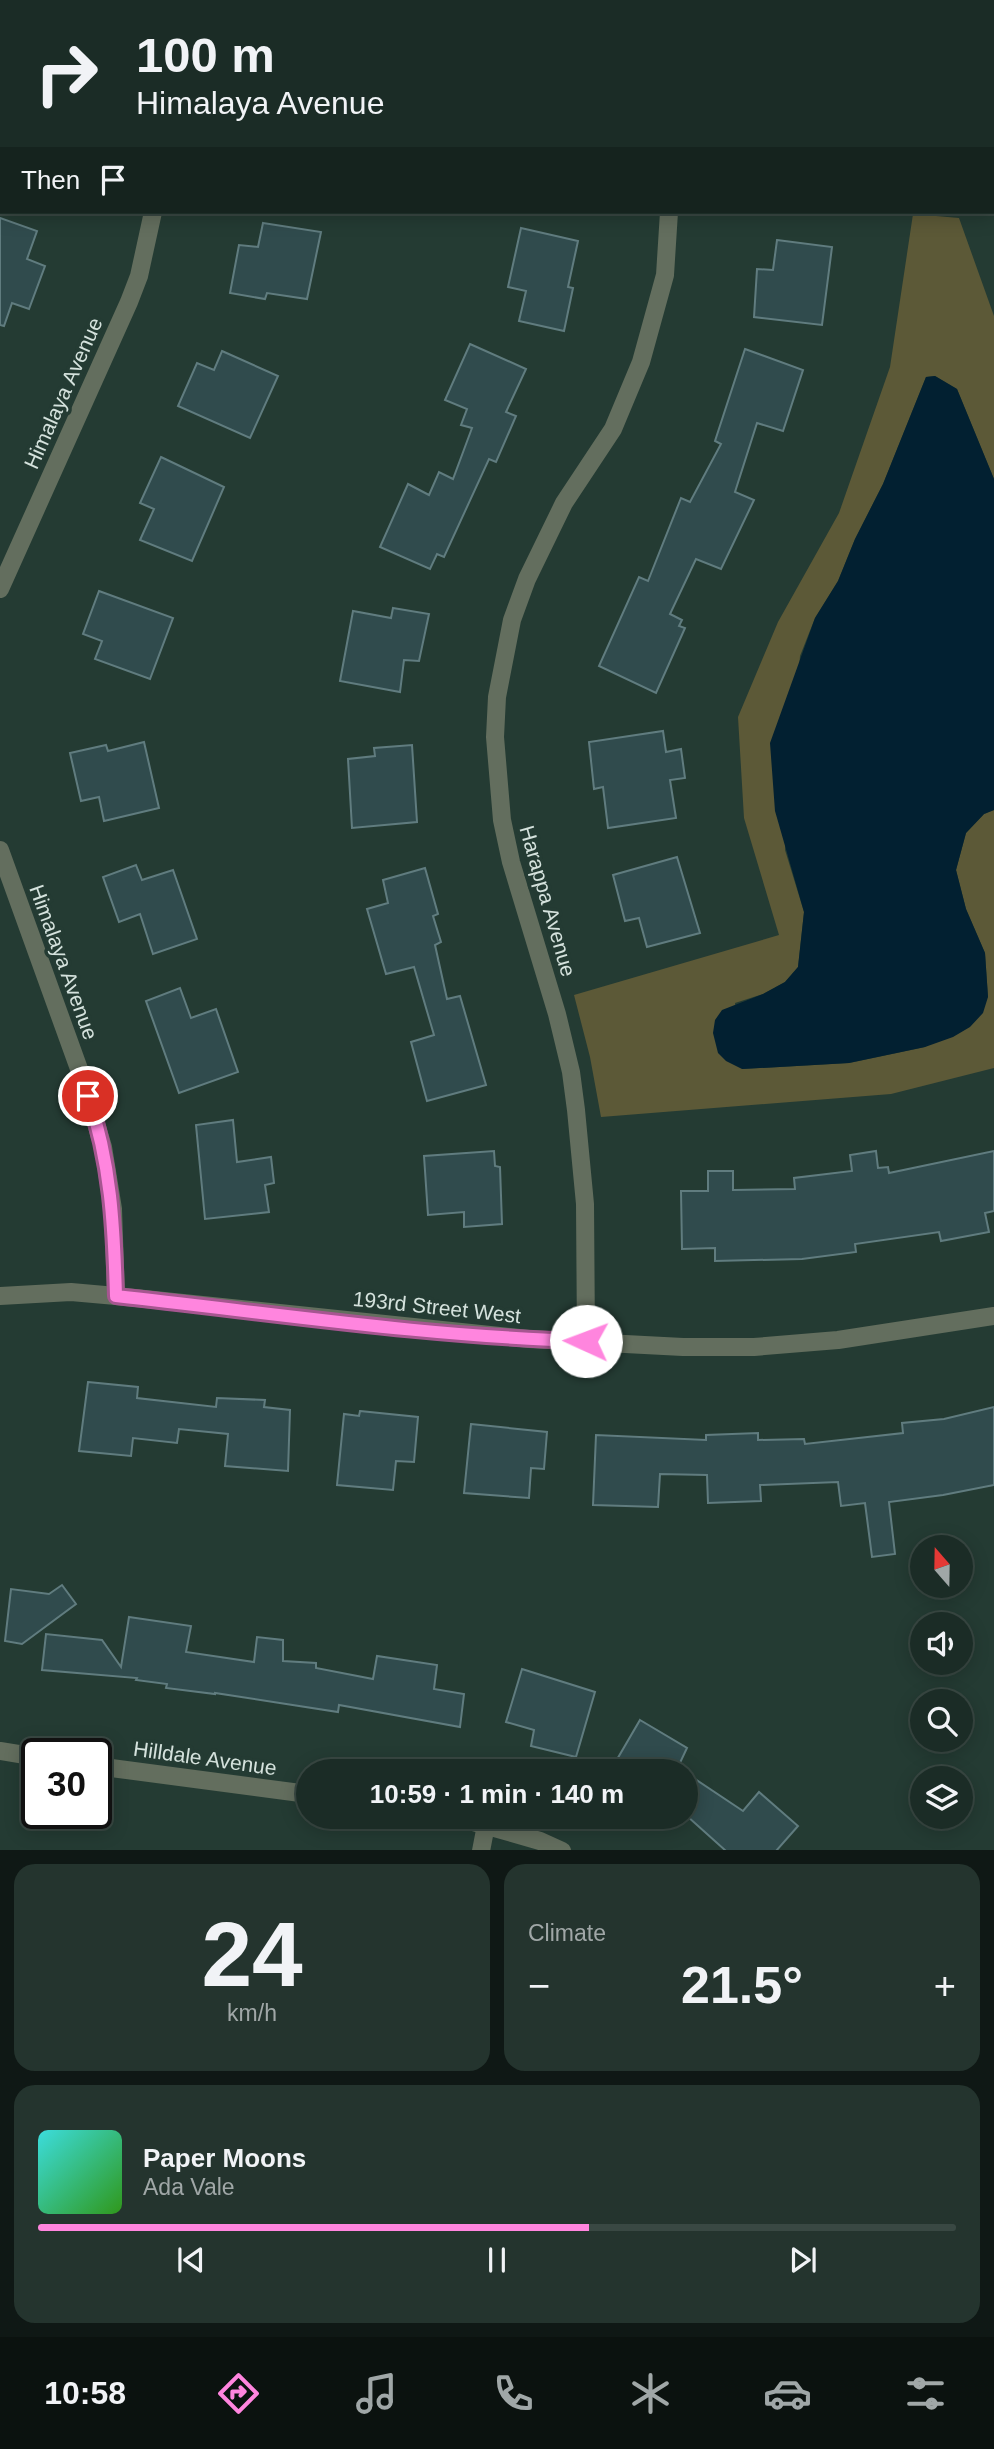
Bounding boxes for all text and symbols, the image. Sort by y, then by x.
icon: right [21,28,112,119]
text: 100 m [136,28,275,82]
text: Himalaya Avenue [136,85,384,121]
icon: arrive [94,161,132,199]
text: Then [21,165,80,195]
street label: Himalaya Avenue [19,314,107,472]
street label: Harappa Avenue [515,823,581,979]
street label: Himalaya Avenue [25,881,103,1043]
pin [58,1066,118,1126]
icon: arrive [69,1077,107,1115]
street label: 193rd Street West [352,1287,522,1327]
position arrow [549,1304,623,1378]
north arrow [910,1535,973,1598]
map controls [910,1535,973,1829]
button: sound [910,1612,973,1675]
button: search [910,1689,973,1752]
street label: Hilldale Avenue [132,1737,278,1779]
speed limit sign: 30 [21,1738,112,1829]
button: layers [910,1766,973,1829]
text: 10:59 · 1 min · 140 m [370,1779,624,1809]
text: 24 [201,1904,303,2005]
text: Climate [528,1920,606,1946]
text: 21.5° [681,1956,803,2014]
text: − [528,1965,550,2007]
text: + [934,1965,956,2007]
text: km/h [227,2000,277,2026]
text: Paper Moons [143,2143,306,2173]
text: Ada Vale [143,2174,235,2200]
icon: previous [172,2241,210,2279]
icon: pause [478,2241,516,2279]
icon: next [784,2241,822,2279]
icon: directions [214,2369,263,2418]
icon: music [352,2369,401,2418]
icon: phone [489,2369,538,2418]
icon: climate [626,2369,675,2418]
icon: car [763,2369,812,2418]
icon: filters [901,2369,950,2418]
text: 10:58 [44,2375,126,2411]

